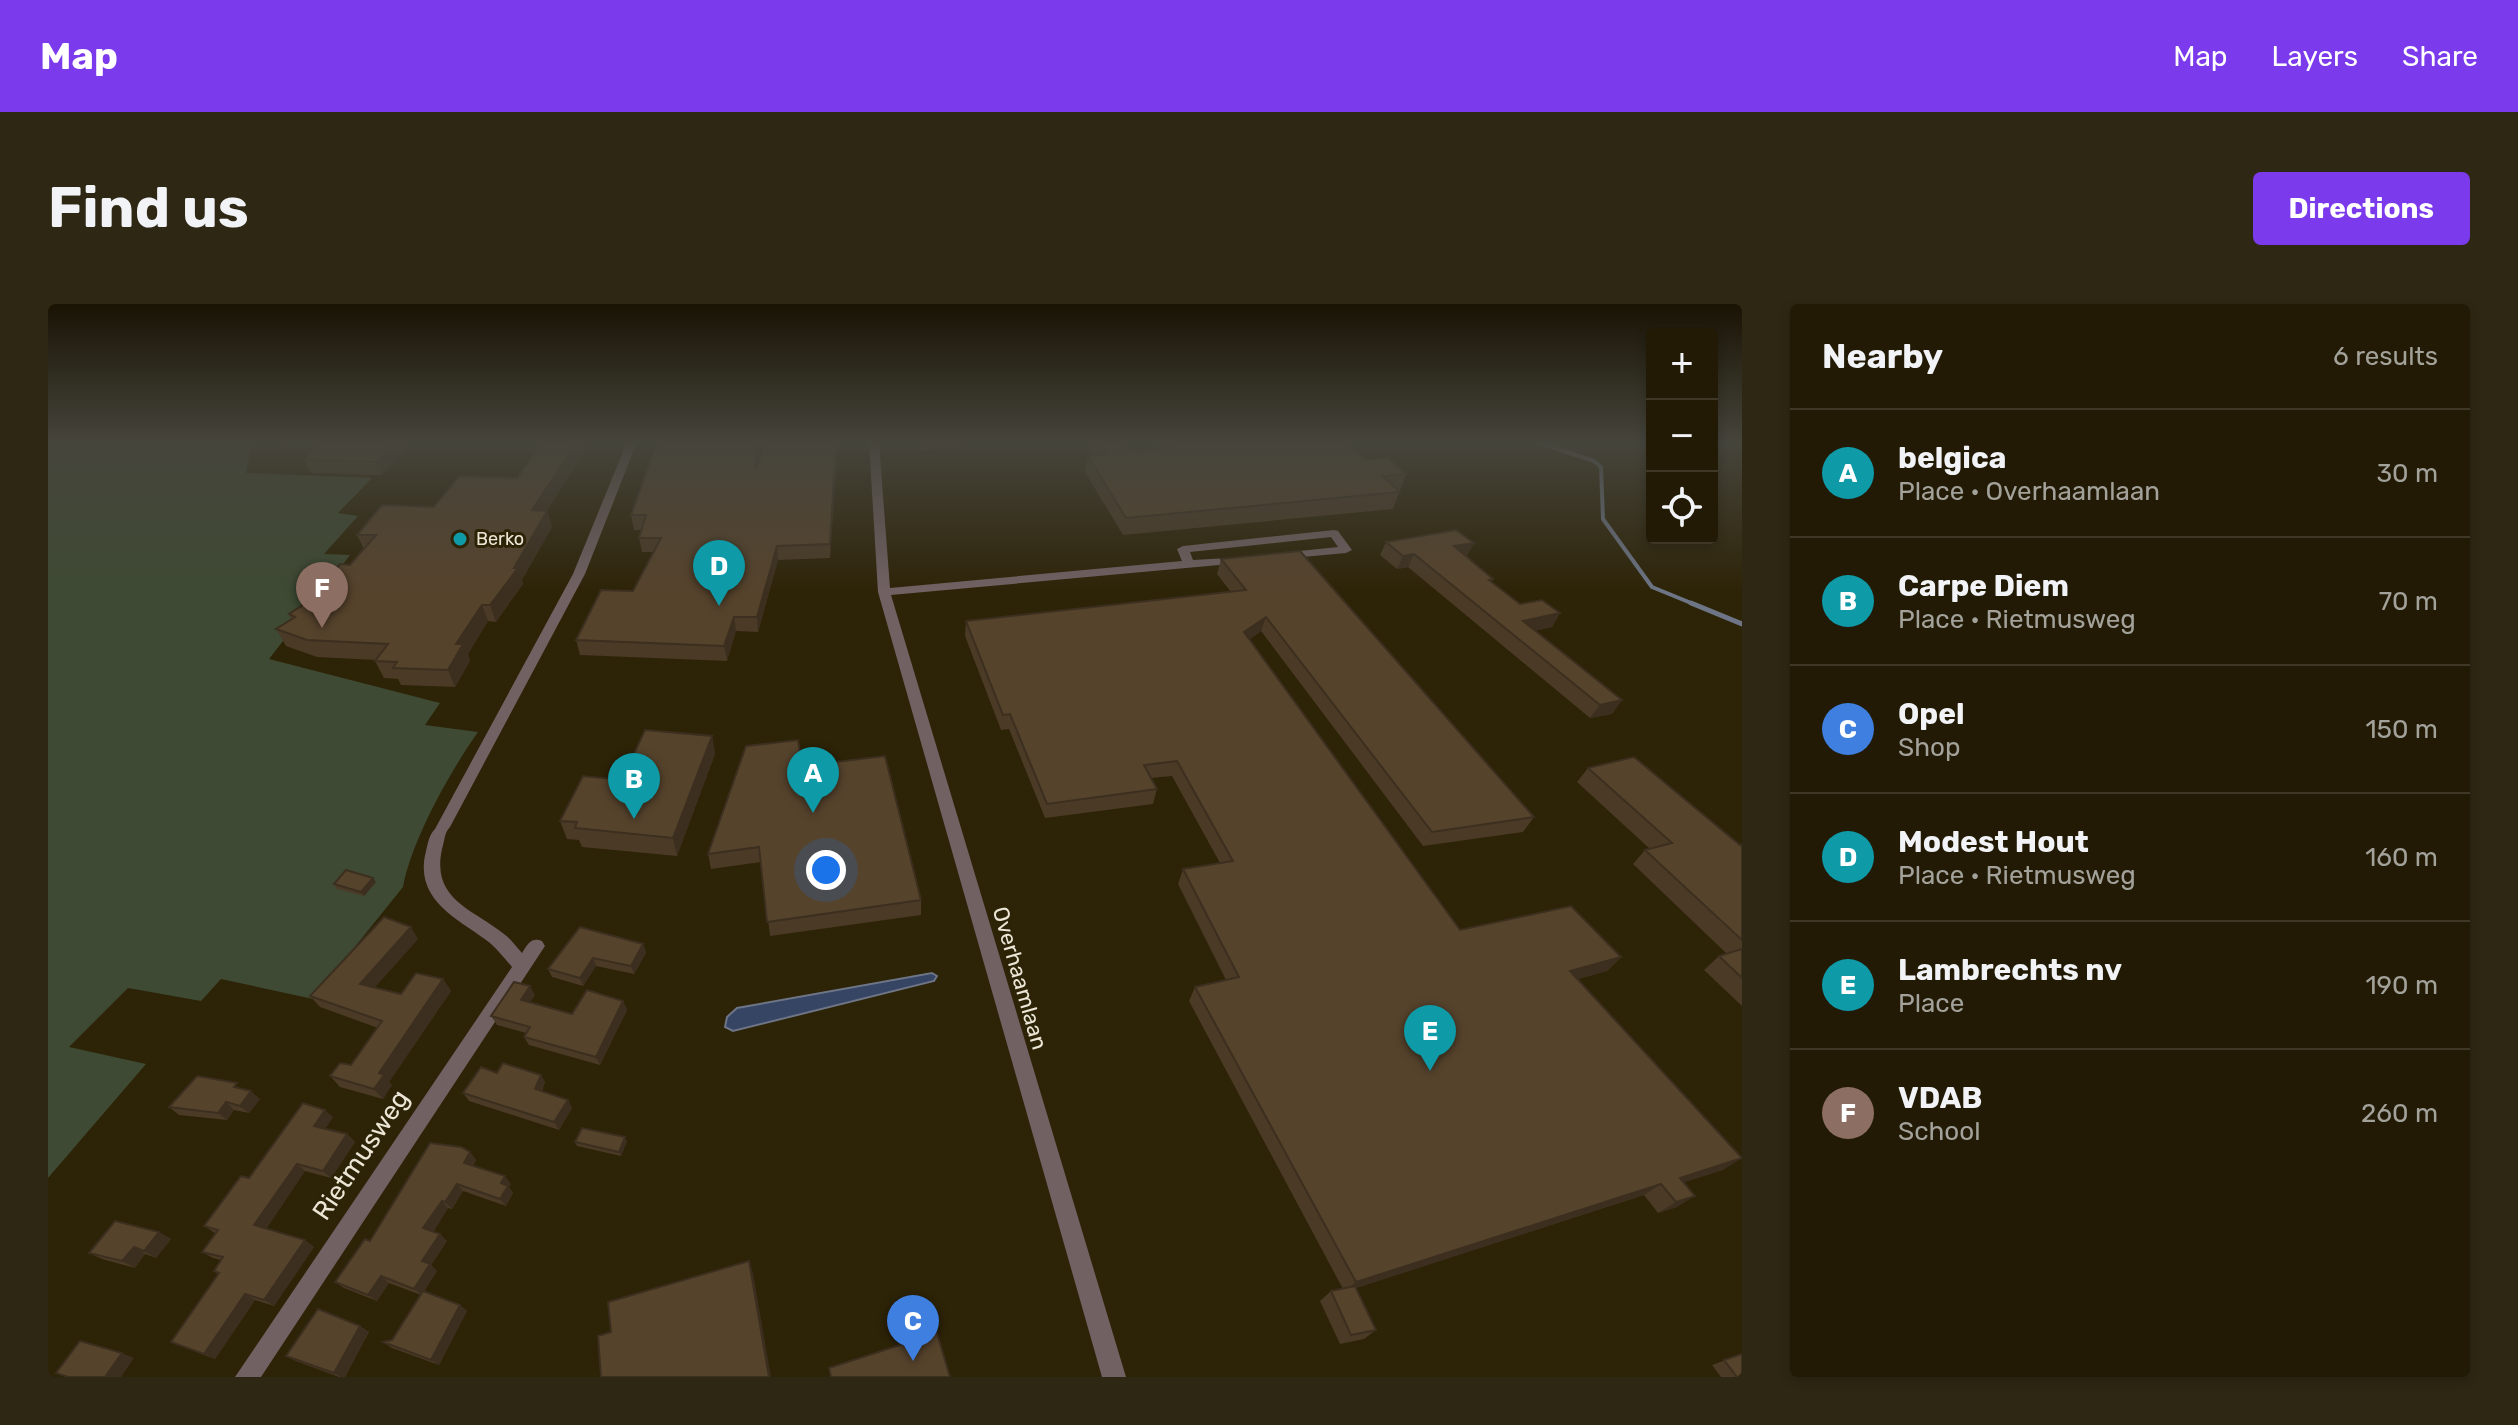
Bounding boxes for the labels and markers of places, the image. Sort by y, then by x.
place label: Berko [476,528,524,550]
marker: Berko [451,530,469,548]
pin: D [693,540,745,606]
pin: F [296,562,348,628]
pin: A [787,747,839,813]
pin: B [608,753,660,819]
pin: E [1404,1005,1456,1071]
pin: C [887,1295,939,1361]

